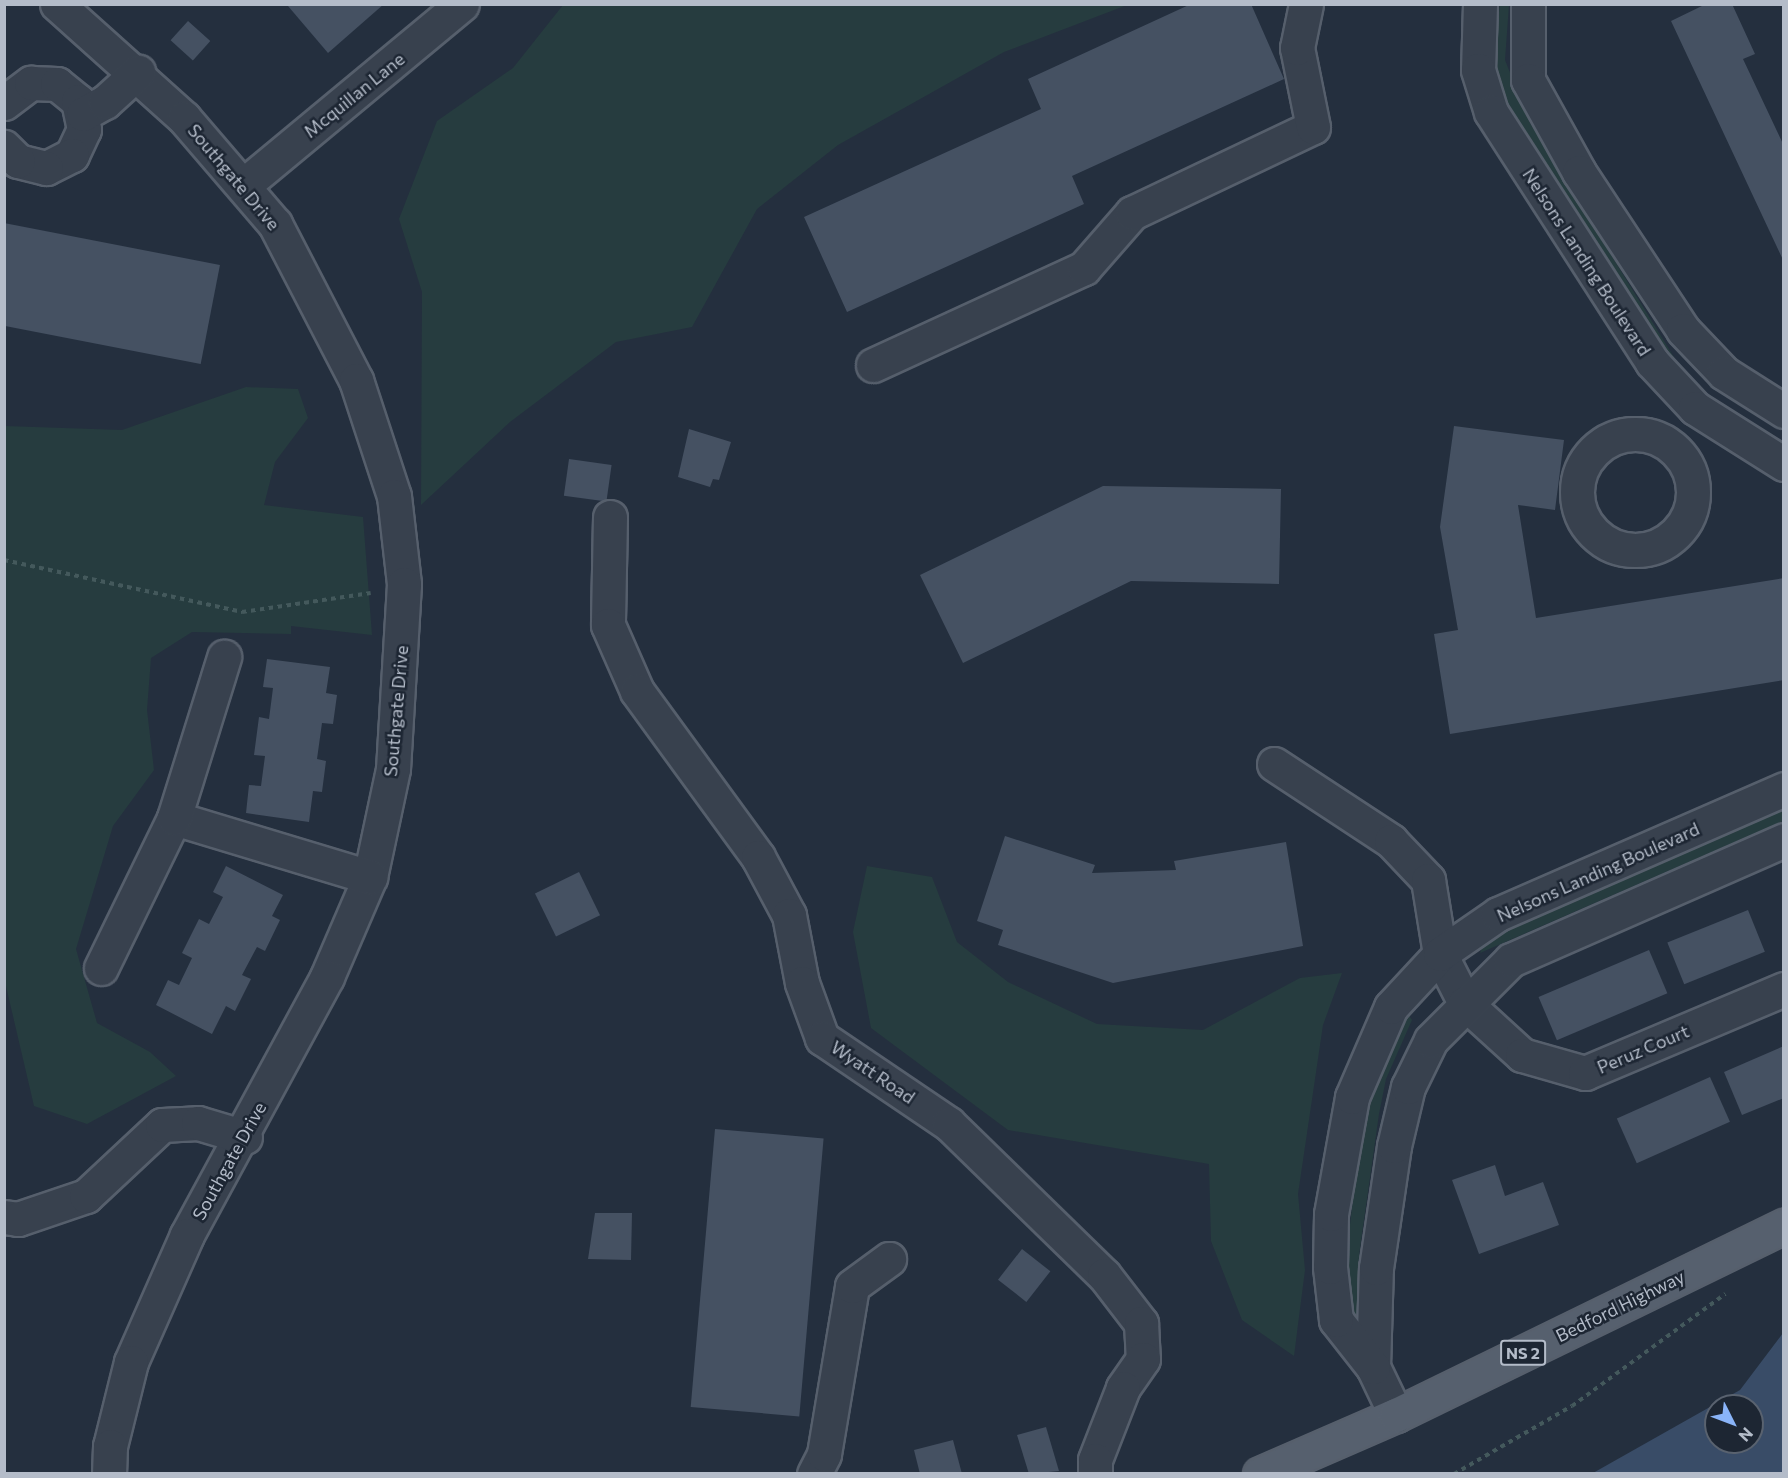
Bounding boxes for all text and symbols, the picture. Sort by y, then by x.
street label: Mcquillan Lane [299,48,409,142]
street label: Southgate Drive [183,120,285,234]
street label: Nelsons Landing Boulevard [1518,164,1656,360]
street label: Southgate Drive [379,644,413,778]
street label: Nelsons Landing Boulevard [1494,818,1702,926]
street label: Peruz Court [1594,1020,1692,1078]
street label: Wyatt Road [827,1036,919,1108]
street label: Southgate Drive [188,1098,270,1224]
street label: Bedford Highway [1552,1266,1688,1346]
road number: NS 2 [1499,1340,1547,1366]
north arrow [1704,1394,1764,1454]
text: N [1735,1424,1757,1446]

